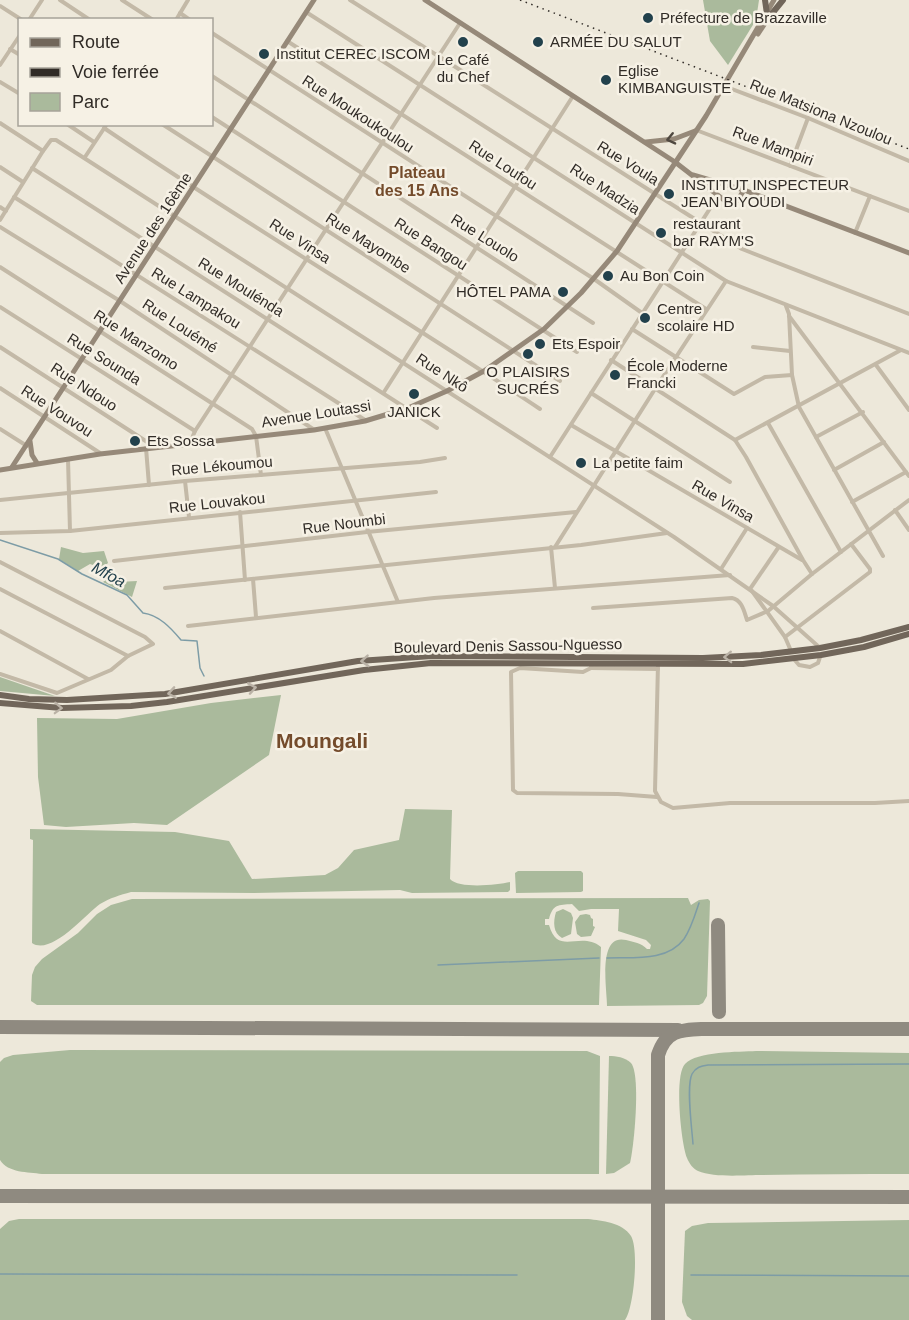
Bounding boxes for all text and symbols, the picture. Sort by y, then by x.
place label: Préfecture de Brazzaville [660,9,827,26]
marker: Préfecture de Brazzaville [641,11,655,25]
legend [18,18,213,126]
text: Route [72,32,120,52]
place label: ARMÉE DU SALUT [550,33,682,50]
marker: Le Café du Chef [456,35,470,49]
marker: ARMÉE DU SALUT [531,35,545,49]
place label: Institut CEREC ISCOM [276,45,430,62]
marker: Institut CEREC ISCOM [257,47,271,61]
place label: Le Café du Chef [437,51,490,85]
text: Voie ferrée [72,62,159,82]
place label: Eglise KIMBANGUISTE [618,62,731,96]
street label: Rue Moukoukoulou [299,71,417,156]
marker: Eglise KIMBANGUISTE [599,73,613,87]
street label: Rue Matsiona Nzoulou [748,75,895,148]
text: Parc [72,92,109,112]
street label: Rue Mampiri [730,122,816,169]
one-way arrow [666,131,676,144]
street label: Rue Loufou [466,136,540,193]
street label: Rue Voula [594,137,663,188]
street label: Rue Madzia [567,160,644,218]
district label: Plateau des 15 Ans [375,164,459,199]
street label: Avenue des 16ème [110,169,195,286]
place label: INSTITUT INSPECTEUR JEAN BIYOUDI [681,176,849,210]
marker: INSTITUT INSPECTEUR JEAN BIYOUDI [662,187,676,201]
street label: Rue Mayombe [323,209,414,276]
street label: Rue Louolo [448,210,522,265]
street label: Rue Bangou [392,214,471,273]
street label: Rue Vinsa [267,215,334,267]
place label: restaurant bar RAYM'S [673,215,754,249]
marker: restaurant bar RAYM'S [654,226,668,240]
street label: Rue Moulénda [195,254,288,320]
street label: Rue Lampakou [149,263,244,332]
place label: Au Bon Coin [620,267,704,284]
marker: Au Bon Coin [601,269,615,283]
place label: HÔTEL PAMA [456,283,551,300]
marker: HÔTEL PAMA [556,285,570,299]
street label: Rue Louémé [140,295,221,356]
place label: Centre scolaire HD [657,300,735,334]
street label: Rue Manzomo [91,306,182,373]
marker: Centre scolaire HD [638,311,652,325]
street label: Rue Sounda [64,329,145,388]
place label: Ets Espoir [552,335,620,352]
marker: Ets Espoir [533,337,547,351]
marker: O PLAISIRS SUCRÉS [521,347,535,361]
street label: Rue Nkô [413,350,471,396]
place label: École Moderne Francki [627,357,728,391]
street label: Rue Ndouo [48,359,121,414]
place label: O PLAISIRS SUCRÉS [486,363,570,397]
marker: École Moderne Francki [608,368,622,382]
street label: Rue Vouvou [18,381,96,440]
marker: JANICK [407,387,421,401]
street label: Avenue Loutassi [260,396,372,431]
place label: JANICK [387,403,441,420]
place label: Ets Sossa [147,432,215,449]
marker: Ets Sossa [128,434,142,448]
street label: Rue Lékoumou [171,453,273,478]
place label: La petite faim [593,454,683,471]
marker: La petite faim [574,456,588,470]
street label: Rue Vinsa [689,476,758,525]
street label: Rue Louvakou [168,489,266,516]
street label: Rue Noumbi [302,510,386,537]
water label: Mfoa [89,559,129,590]
street label: Boulevard Denis Sassou-Nguesso [394,635,622,656]
one-way arrow [723,651,732,663]
one-way arrow [360,655,369,668]
one-way arrow [247,682,257,695]
one-way arrow [168,686,177,698]
one-way arrow [54,702,63,714]
district label: Moungali [276,729,368,752]

